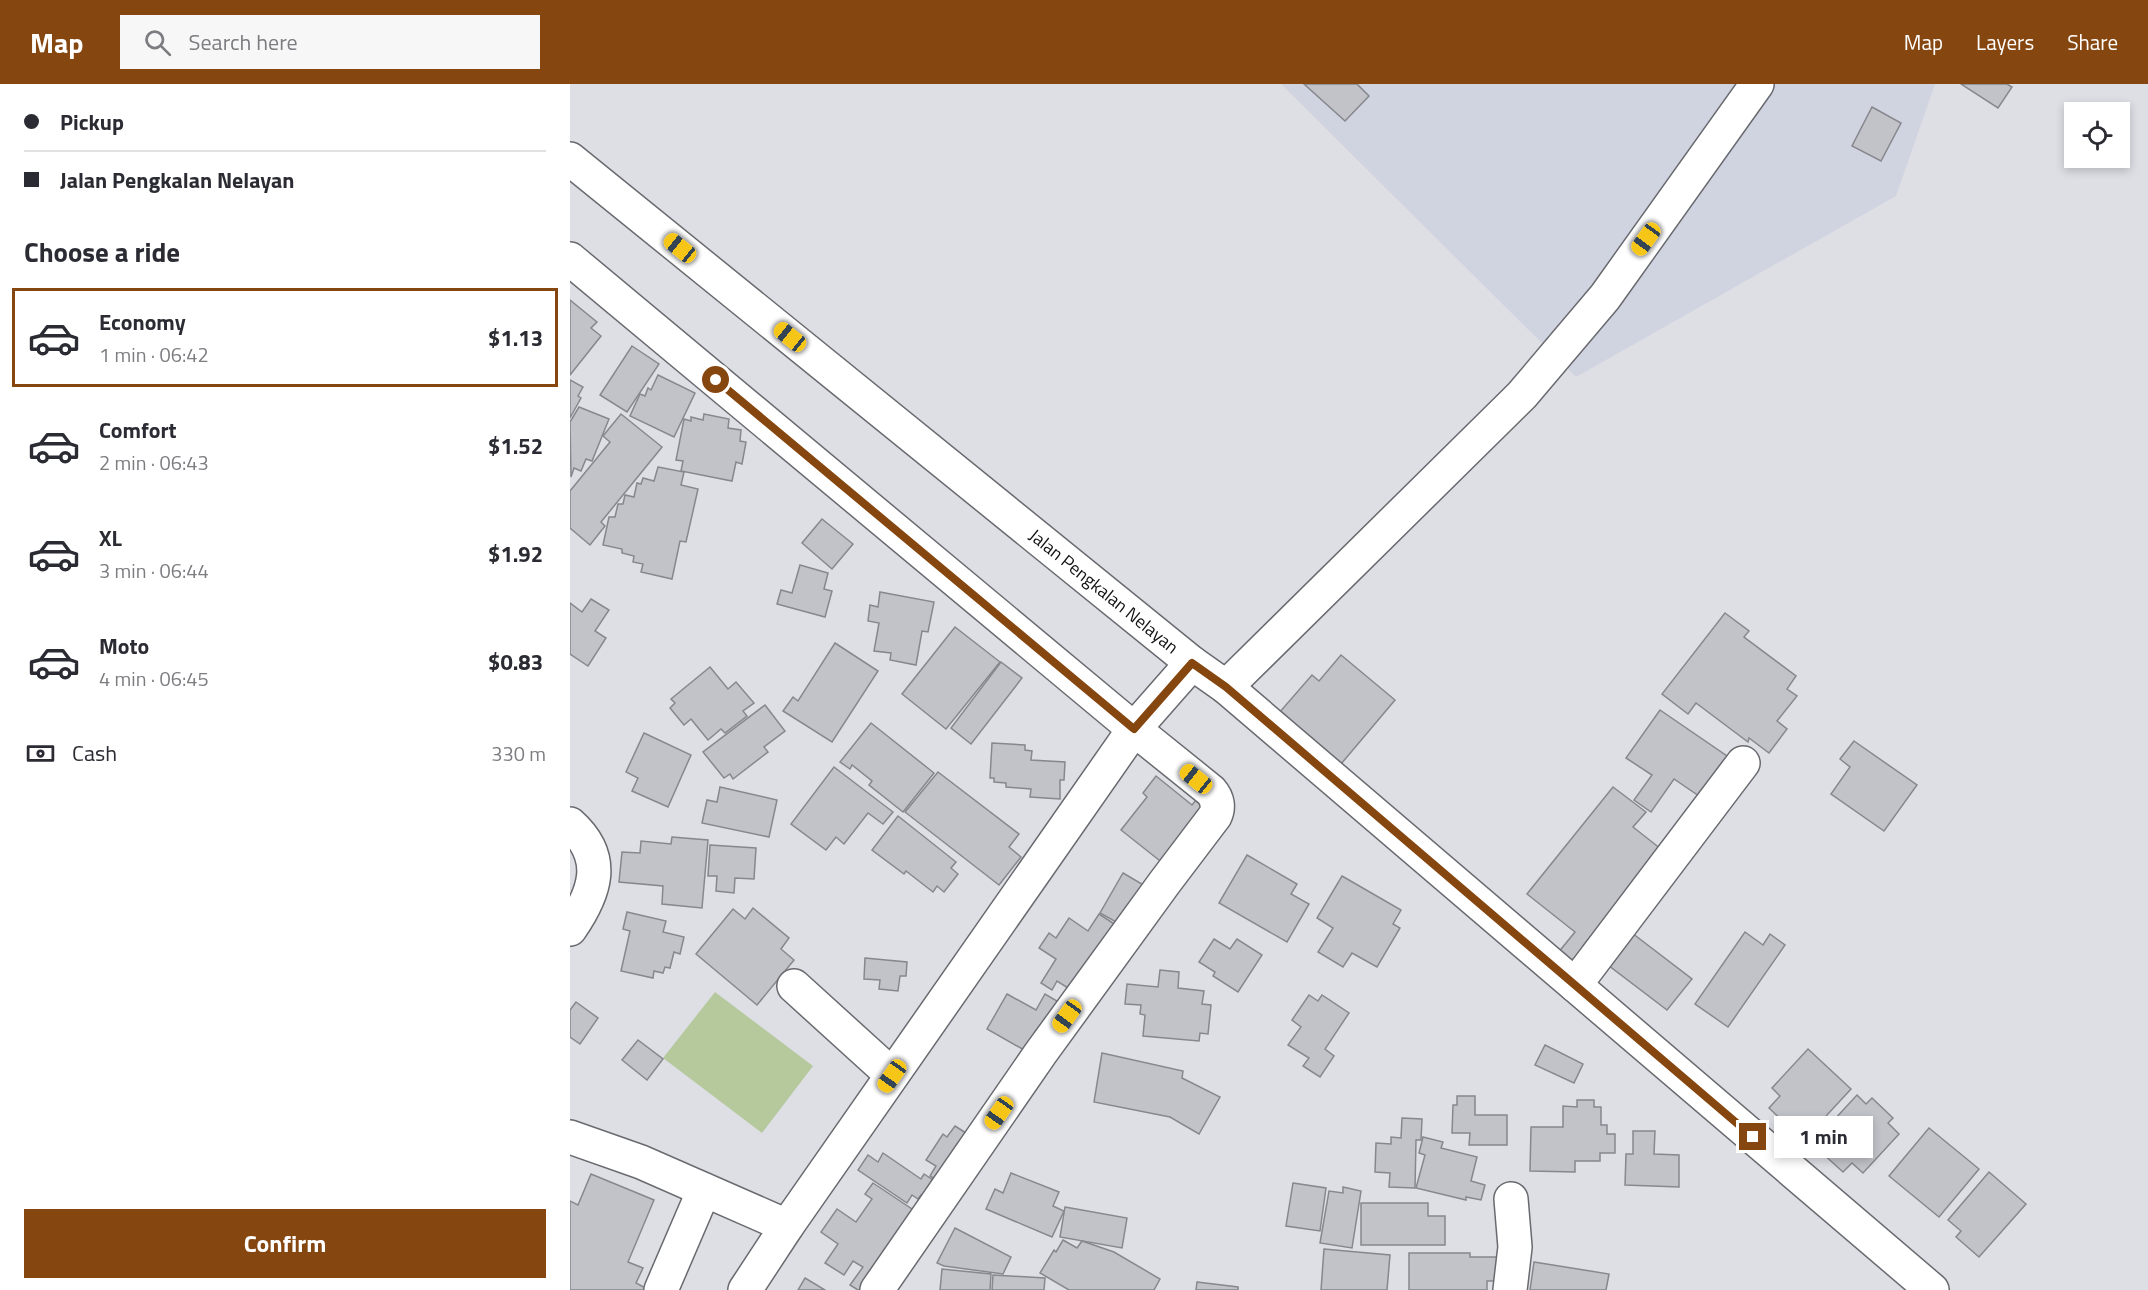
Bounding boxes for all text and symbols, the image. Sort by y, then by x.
search box [120,15,540,69]
text: Map [30,21,84,64]
text: Search here [189,25,298,59]
icon: search [141,26,174,59]
text: Map [1904,26,1943,58]
text: Layers [1976,26,2034,58]
text: Share [2067,26,2118,58]
map controls [2064,102,2130,168]
button: locate [2064,102,2130,168]
text: Pickup [60,105,124,139]
text: Jalan Pengkalan Nelayan [60,163,295,197]
car [1628,219,1664,259]
car [660,230,700,266]
text: Choose a ride [24,231,180,272]
text: Economy [99,305,186,339]
icon: car [27,311,81,365]
car [770,319,810,355]
text: $1.13 [488,321,543,355]
text: 1 min · 06:42 [99,339,209,370]
route start [702,366,729,393]
text: Comfort [99,413,177,447]
icon: car [27,419,81,473]
text: $1.52 [488,429,543,463]
text: 2 min · 06:43 [99,447,209,478]
text: XL [99,521,122,555]
street label: Jalan Pengkalan Nelayan [1023,522,1185,660]
icon: car [27,527,81,581]
text: $1.92 [488,537,543,571]
text: 3 min · 06:44 [99,555,209,586]
text: Moto [99,629,149,663]
icon: car [27,635,81,689]
text: $0.83 [488,645,543,679]
text: 4 min · 06:45 [99,663,209,694]
text: Cash [72,736,117,770]
icon: cash [24,737,57,770]
text: 330 m [491,738,546,769]
car [1176,761,1216,797]
car [1049,996,1085,1036]
car [874,1056,910,1096]
car [981,1093,1017,1133]
callout: 1 min [1774,1116,1873,1158]
text: 1 min [1799,1121,1848,1152]
route end [1739,1123,1766,1150]
button: Confirm [24,1209,546,1278]

